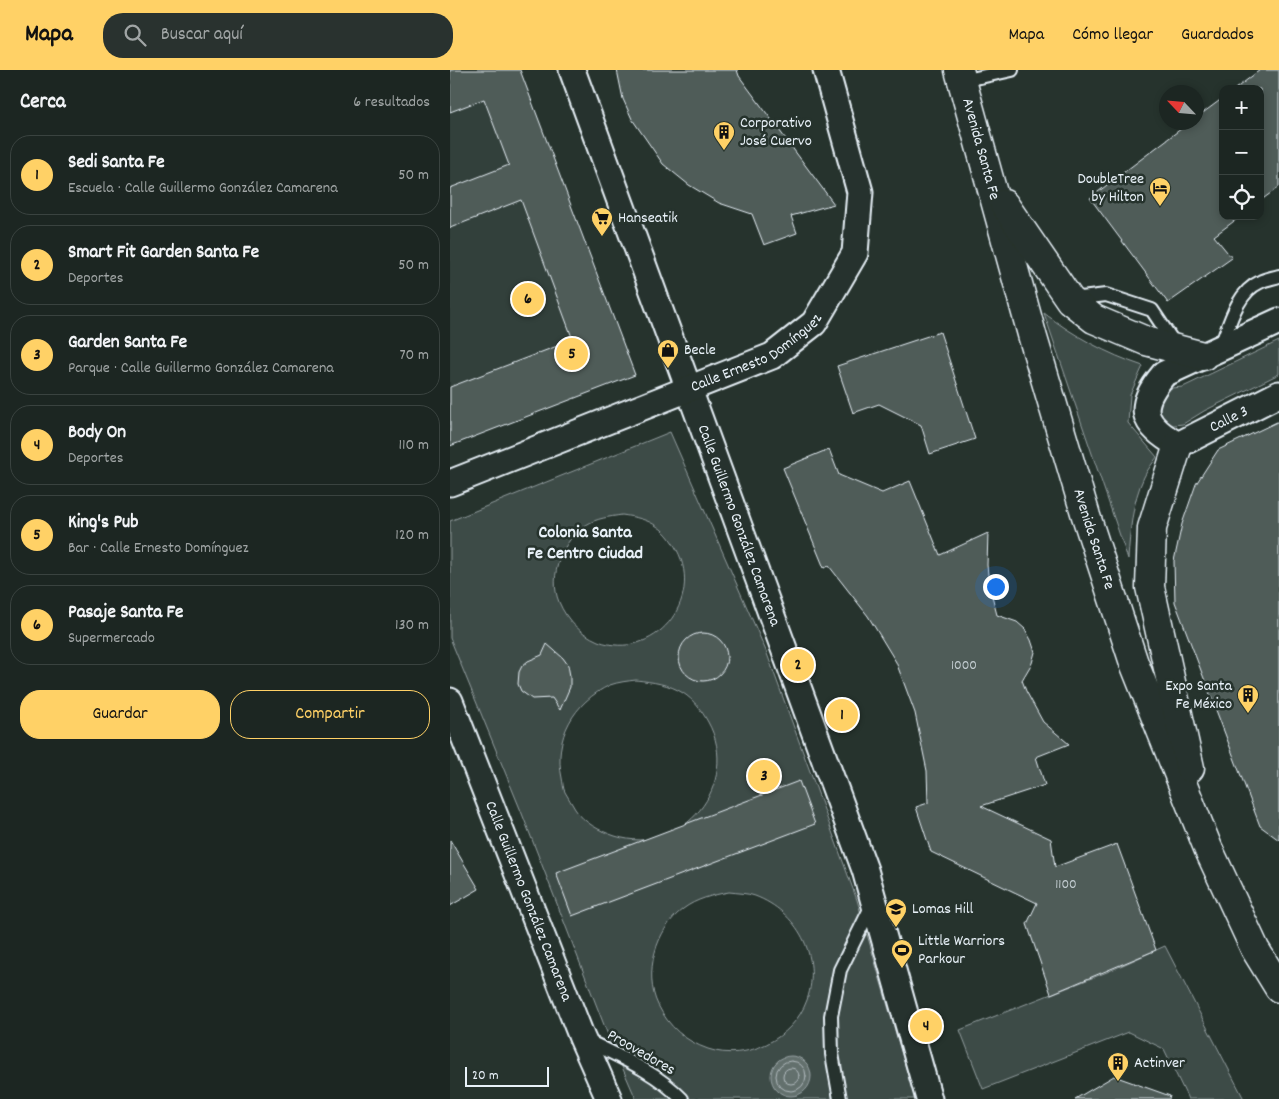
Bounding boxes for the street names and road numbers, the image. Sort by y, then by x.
street label: Avenida Santa Fe [956,95,1006,203]
street label: Calle Ernesto Domínguez [687,310,828,398]
street label: Calle 3 [1205,400,1252,439]
street label: Calle Guillermo González Camarena [691,421,786,630]
street label: Avenida Santa Fe [1067,486,1121,592]
street label: Calle Guillermo González Camarena [479,798,578,1005]
street label: Proovedores [603,1024,680,1082]

